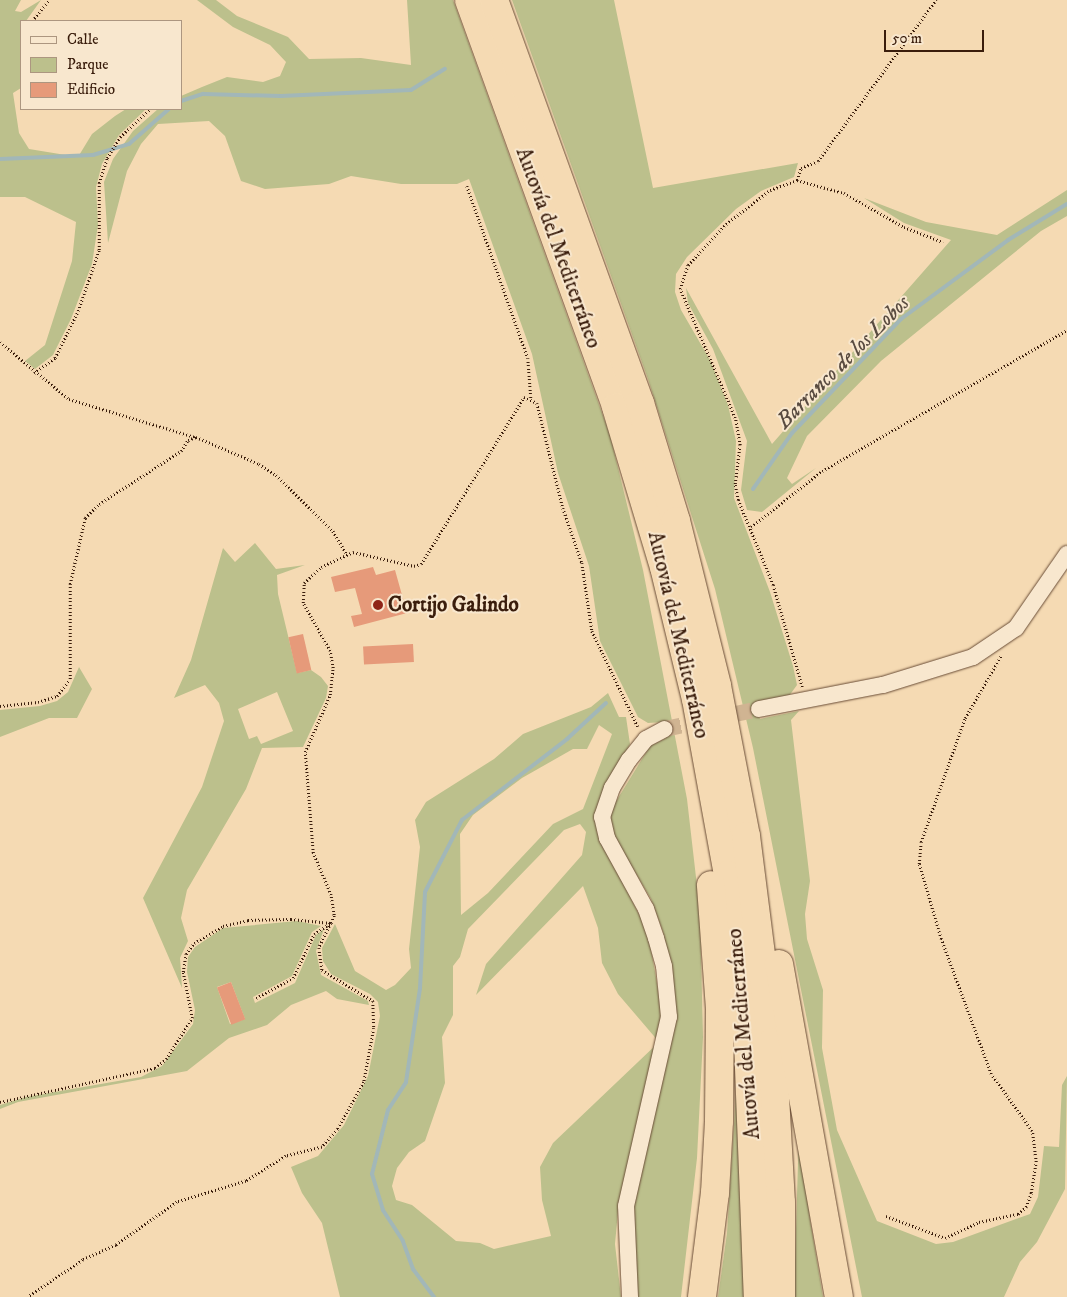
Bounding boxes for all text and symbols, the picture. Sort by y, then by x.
legend [20,20,182,110]
scale bar [887,20,987,52]
text: 50 m [892,29,922,48]
text: Calle [67,30,99,49]
text: Parque [67,55,108,74]
text: Edificio [67,80,115,99]
street label: Autovía del Mediterráneo [510,144,606,352]
water label: Barranco de los Lobos [771,290,915,434]
street label: Autovía del Mediterráneo [642,529,714,741]
place label: Cortijo Galindo [388,592,519,618]
marker: Cortijo Galindo [372,599,384,611]
street label: Autovía del Mediterráneo [722,927,766,1141]

